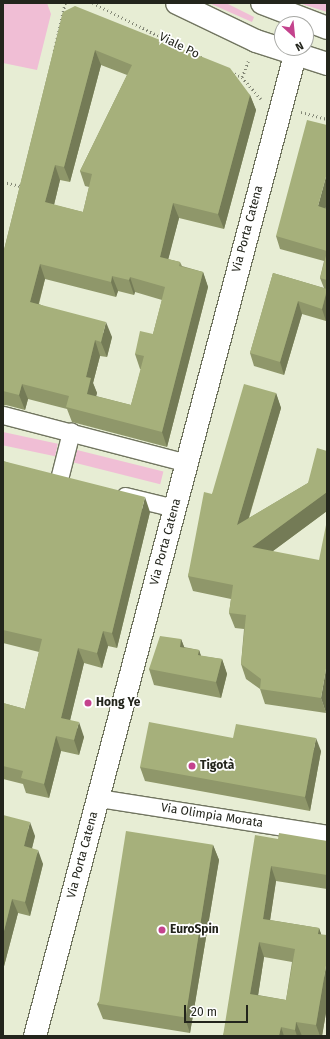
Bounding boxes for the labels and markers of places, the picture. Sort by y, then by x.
place label: Hong Ye [96,696,140,710]
marker: Hong Ye [83,698,93,708]
place label: Tigotà [200,759,234,773]
marker: Tigotà [187,761,197,771]
place label: EuroSpin [170,923,219,937]
marker: EuroSpin [157,925,167,935]

